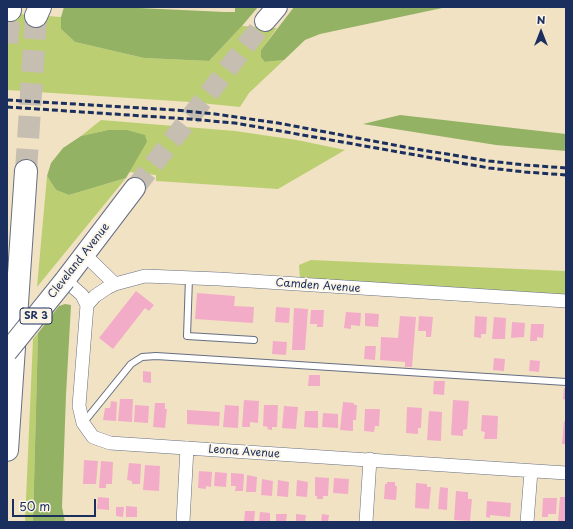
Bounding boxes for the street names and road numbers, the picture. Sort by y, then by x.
street label: Cleveland Avenue [46,221,112,301]
street label: Camden Avenue [275,276,361,296]
road number: SR 3 [20,308,52,324]
street label: Leona Avenue [208,443,280,461]

